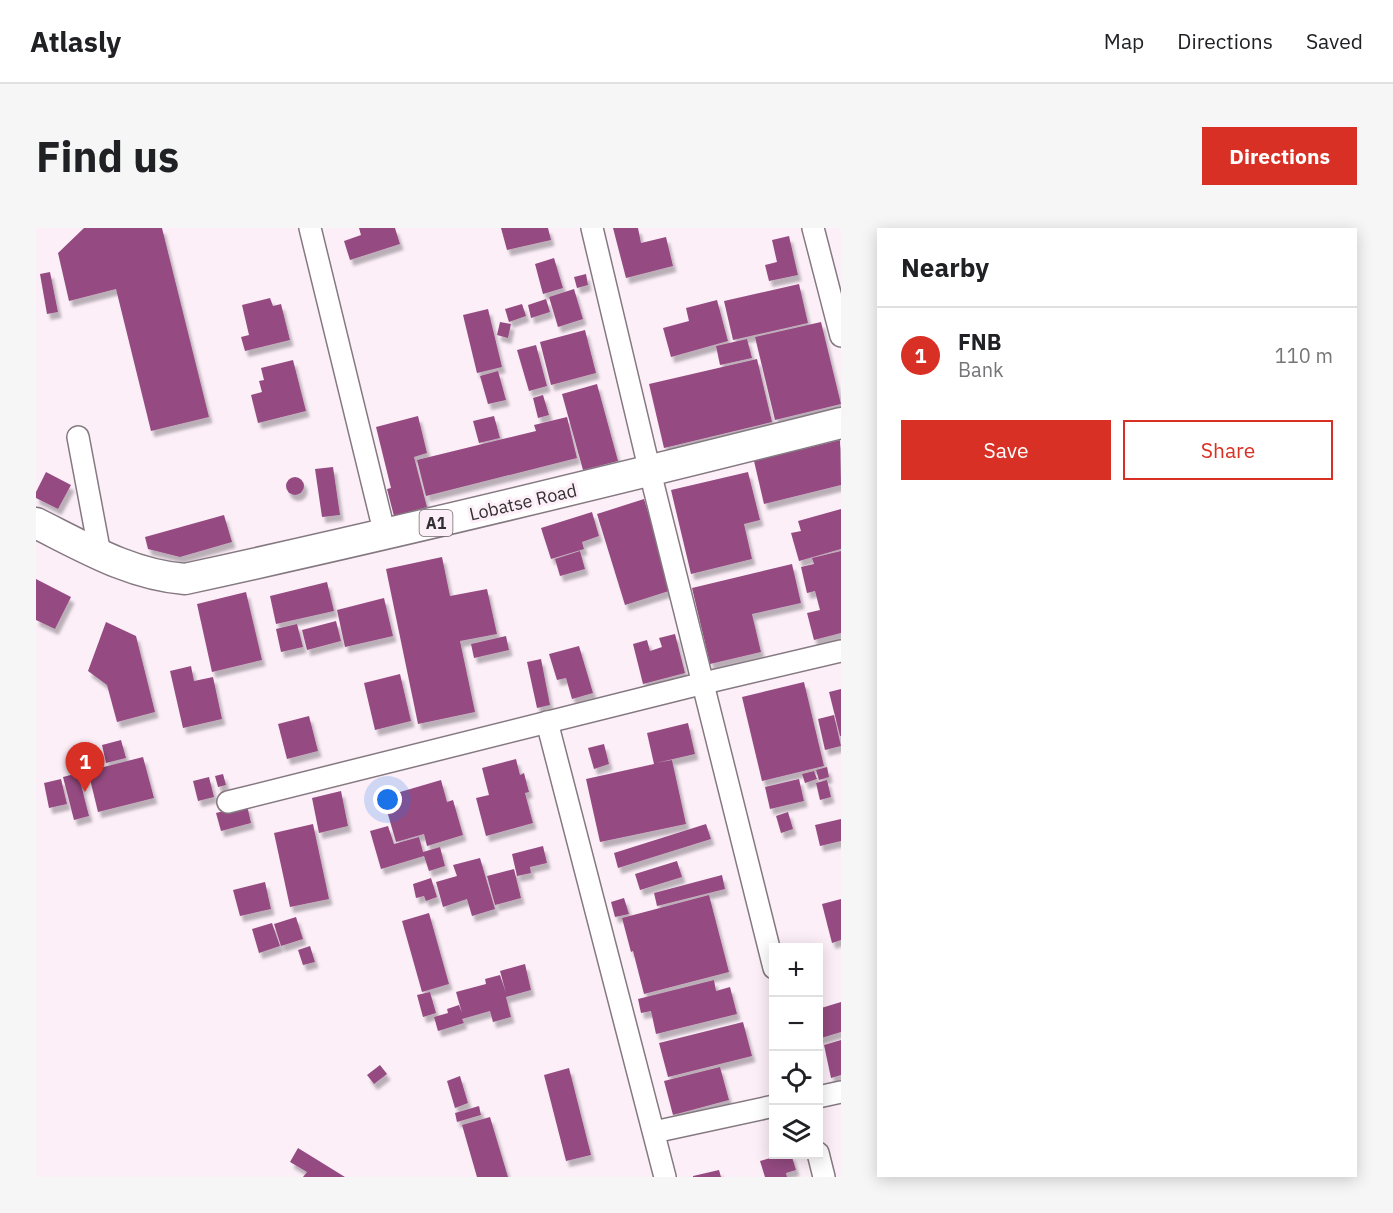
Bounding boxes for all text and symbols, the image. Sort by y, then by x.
text: Atlasly [30,23,121,60]
text: Map [1104,27,1144,55]
text: Directions [1177,27,1273,55]
text: Saved [1306,27,1363,55]
button: Directions [1202,127,1357,185]
text: Find us [36,129,179,184]
text: Nearby [901,250,989,284]
text: FNB [958,327,1001,356]
text: 1 [915,342,927,369]
text: 110 m [1275,342,1333,369]
text: Bank [958,356,1004,383]
button: Save [901,420,1111,480]
button: Share [1123,420,1333,480]
street label: Lobatse Road [467,478,579,526]
road number: A1 [420,510,452,536]
pin: 1 [65,742,104,792]
your location [373,785,402,814]
map controls [769,943,823,1159]
button: + [769,943,823,997]
button: − [769,997,823,1051]
button: locate [769,1051,823,1105]
button: layers [769,1105,823,1159]

